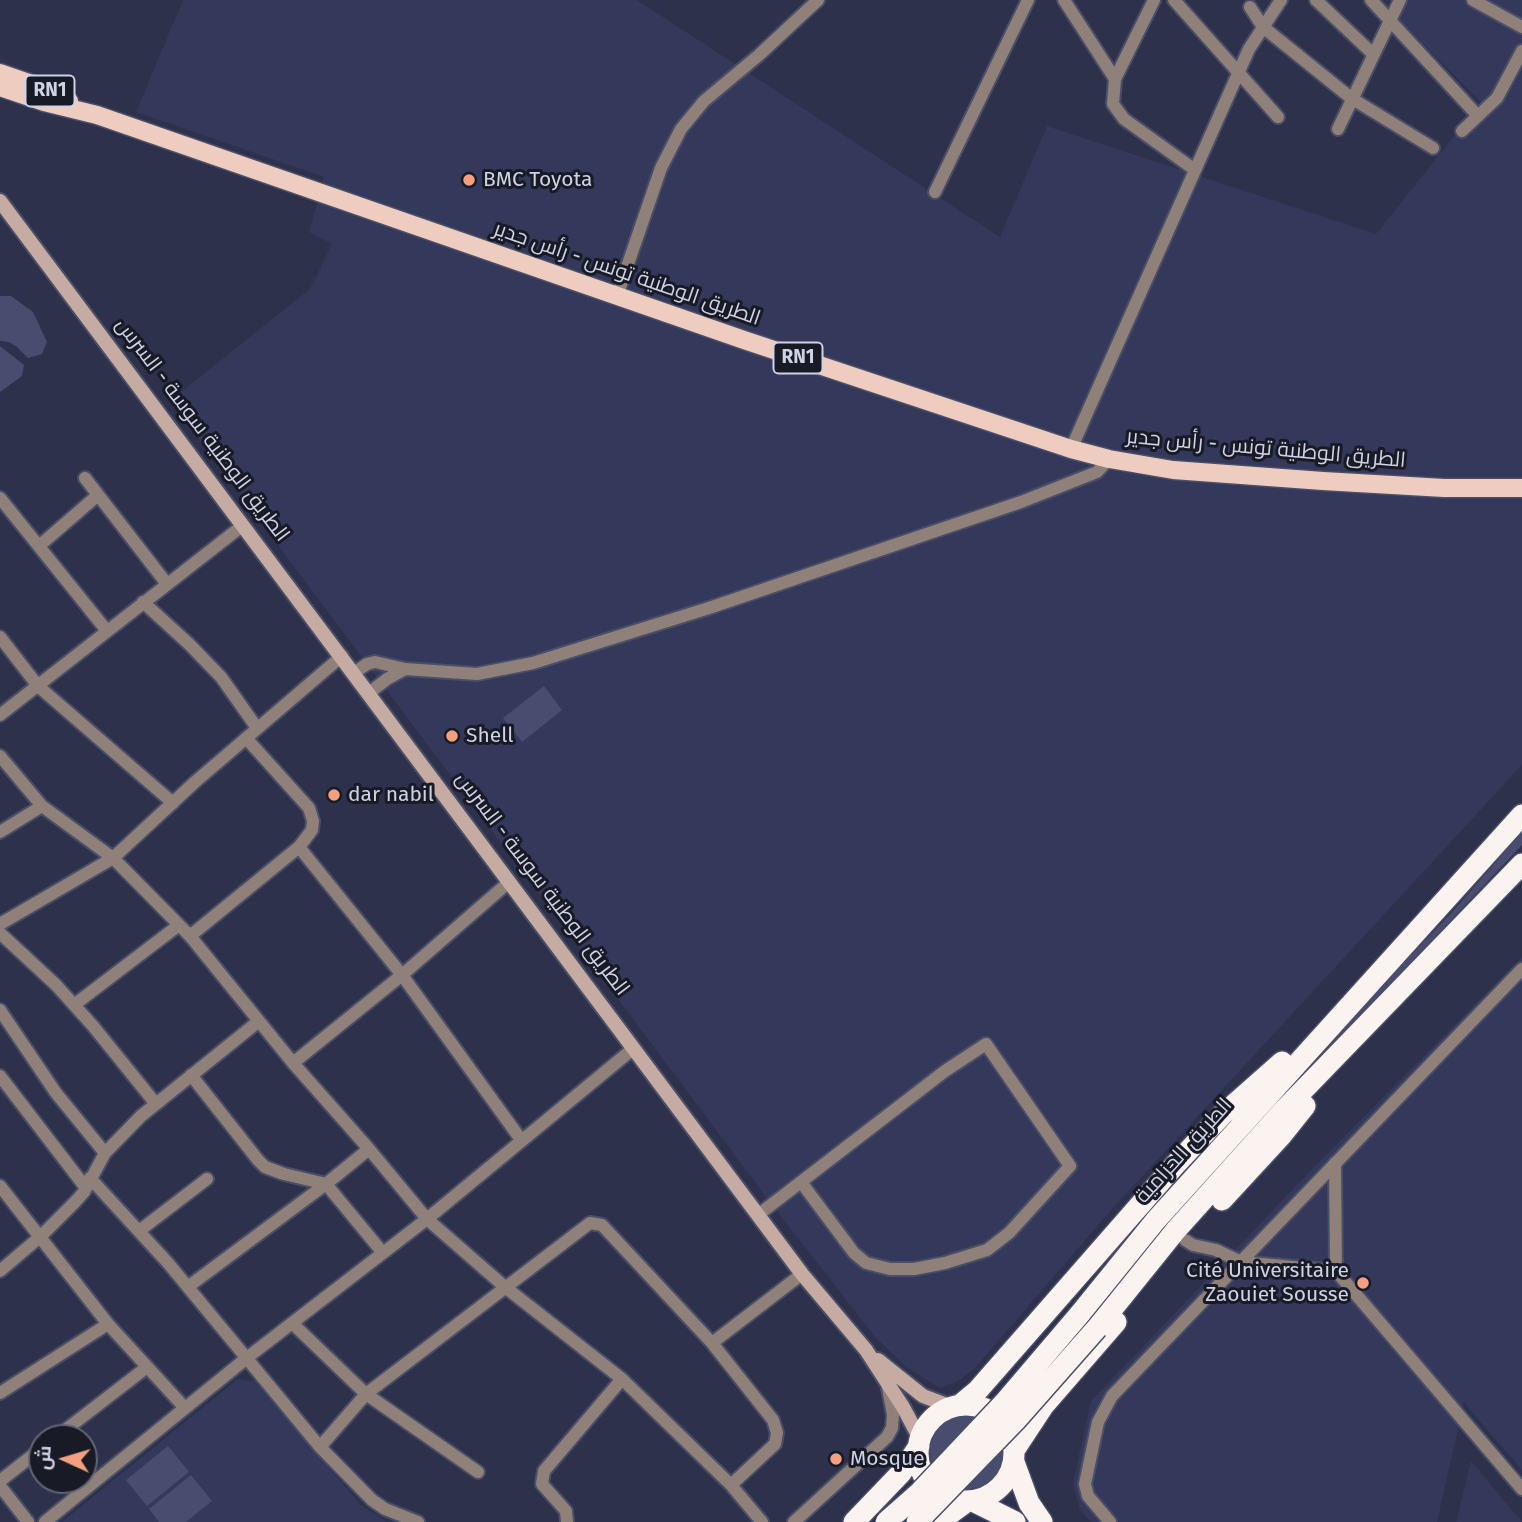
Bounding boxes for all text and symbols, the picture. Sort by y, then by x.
road number: RN1 [26,76,74,106]
place label: BMC Toyota [483,167,592,193]
marker: BMC Toyota [461,172,477,188]
street label: الطريق الوطنية تونس - رأس جدير [490,216,764,332]
street label: الطريق الوطنية سوسة - السرس [110,313,294,547]
road number: RN1 [774,342,822,374]
street label: الطريق الوطنية تونس - رأس جدير [1125,424,1407,474]
place label: Shell [466,723,514,749]
marker: Shell [444,728,460,744]
street label: الطريق الوطنية سوسة - السرس [450,767,634,1001]
place label: dar nabil [348,782,434,808]
marker: dar nabil [326,787,342,803]
street label: الطريق الحزامية [1130,1093,1238,1209]
place label: Cité Universitaire Zaouiet Sousse [1186,1258,1349,1308]
marker: Cité Universitaire Zaouiet Sousse [1355,1275,1371,1291]
north arrow [28,1424,98,1494]
text: ش [31,1445,56,1471]
place label: Mosque [850,1446,925,1472]
marker: Mosque [828,1451,844,1467]

